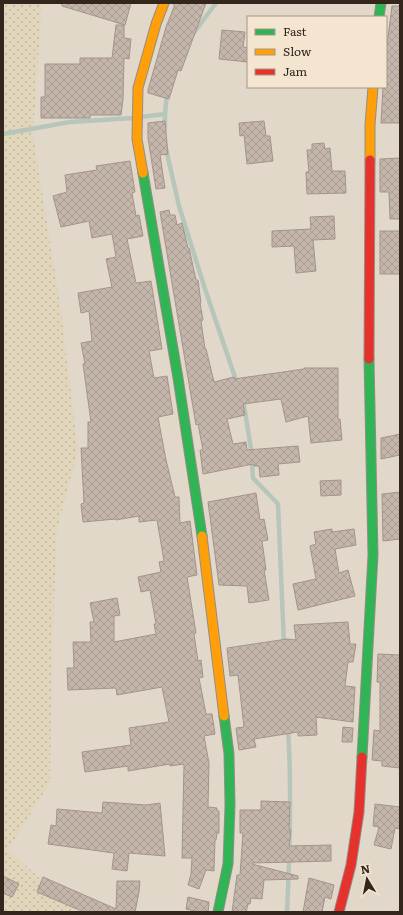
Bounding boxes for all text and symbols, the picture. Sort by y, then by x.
legend [247,16,387,88]
text: Fast [283,22,307,40]
text: Slow [283,42,312,60]
text: Jam [283,62,308,80]
north arrow [347,859,387,899]
text: N [359,859,371,877]

